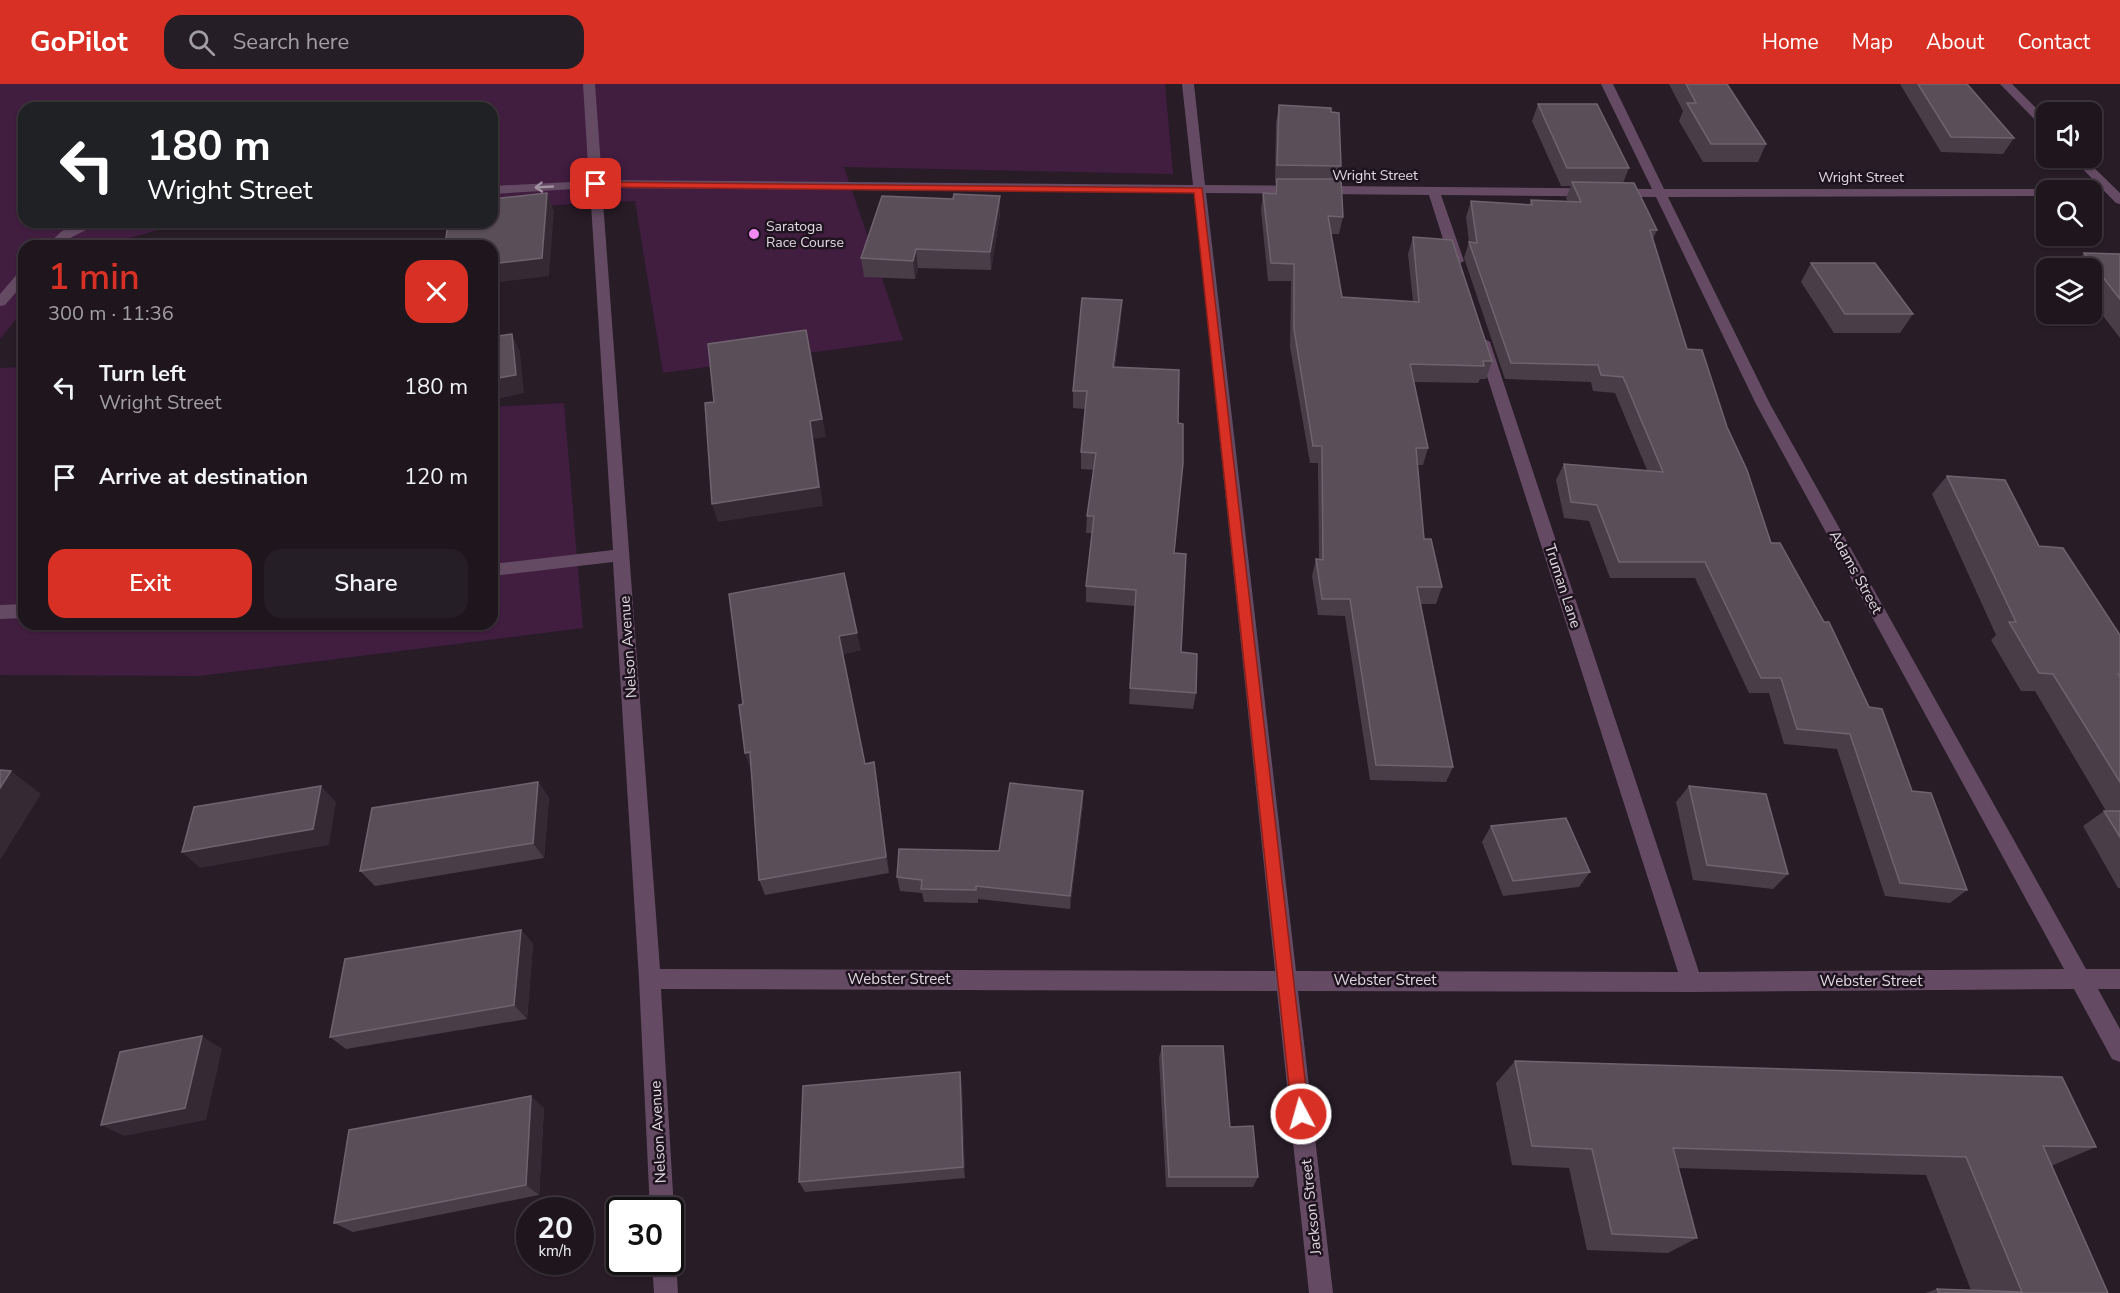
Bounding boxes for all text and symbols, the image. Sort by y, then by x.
search box [164,15,584,69]
text: GoPilot [30,23,128,61]
icon: search [185,26,218,59]
text: Search here [233,27,349,57]
text: Home [1762,28,1819,56]
text: Map [1852,28,1893,56]
text: About [1926,28,1984,56]
text: Contact [2017,28,2090,56]
map controls [2036,102,2102,324]
button: sound [2036,102,2102,168]
text: 180 m [147,118,271,175]
icon: left [48,126,126,204]
pin [570,158,621,209]
street label: Wright Street [1332,166,1418,185]
icon: arrive [579,167,612,200]
street label: Wright Street [1818,168,1904,187]
text: Wright Street [147,172,312,209]
button: search [2036,180,2102,246]
one-way arrow [534,182,554,193]
place label: Saratoga Race Course [766,217,844,252]
marker: Saratoga Race Course [747,227,761,241]
text: 1 min [48,253,140,302]
button: layers [2036,258,2102,324]
button: close [405,260,468,323]
text: 300 m · 11:36 [48,300,174,327]
text: Turn left [99,359,186,389]
icon: left [48,371,81,404]
text: 180 m [404,372,468,402]
text: Wright Street [99,389,221,416]
icon: arrive [48,461,81,494]
text: Arrive at destination [99,462,308,492]
text: 120 m [404,462,468,492]
street label: Adams Street [1825,527,1888,618]
street label: Truman Lane [1540,541,1586,631]
button: Exit [48,549,252,618]
button: Share [264,549,468,618]
street label: Nelson Avenue [614,595,642,699]
street label: Webster Street [848,969,951,989]
street label: Webster Street [1334,970,1437,990]
street label: Webster Street [1820,971,1923,991]
street label: Nelson Avenue [645,1080,671,1184]
position arrow [1269,1082,1333,1146]
street label: Jackson Street [1296,1157,1326,1257]
speed limit sign: 30 [606,1197,684,1275]
text: 20 [537,1208,573,1249]
text: km/h [538,1241,572,1261]

